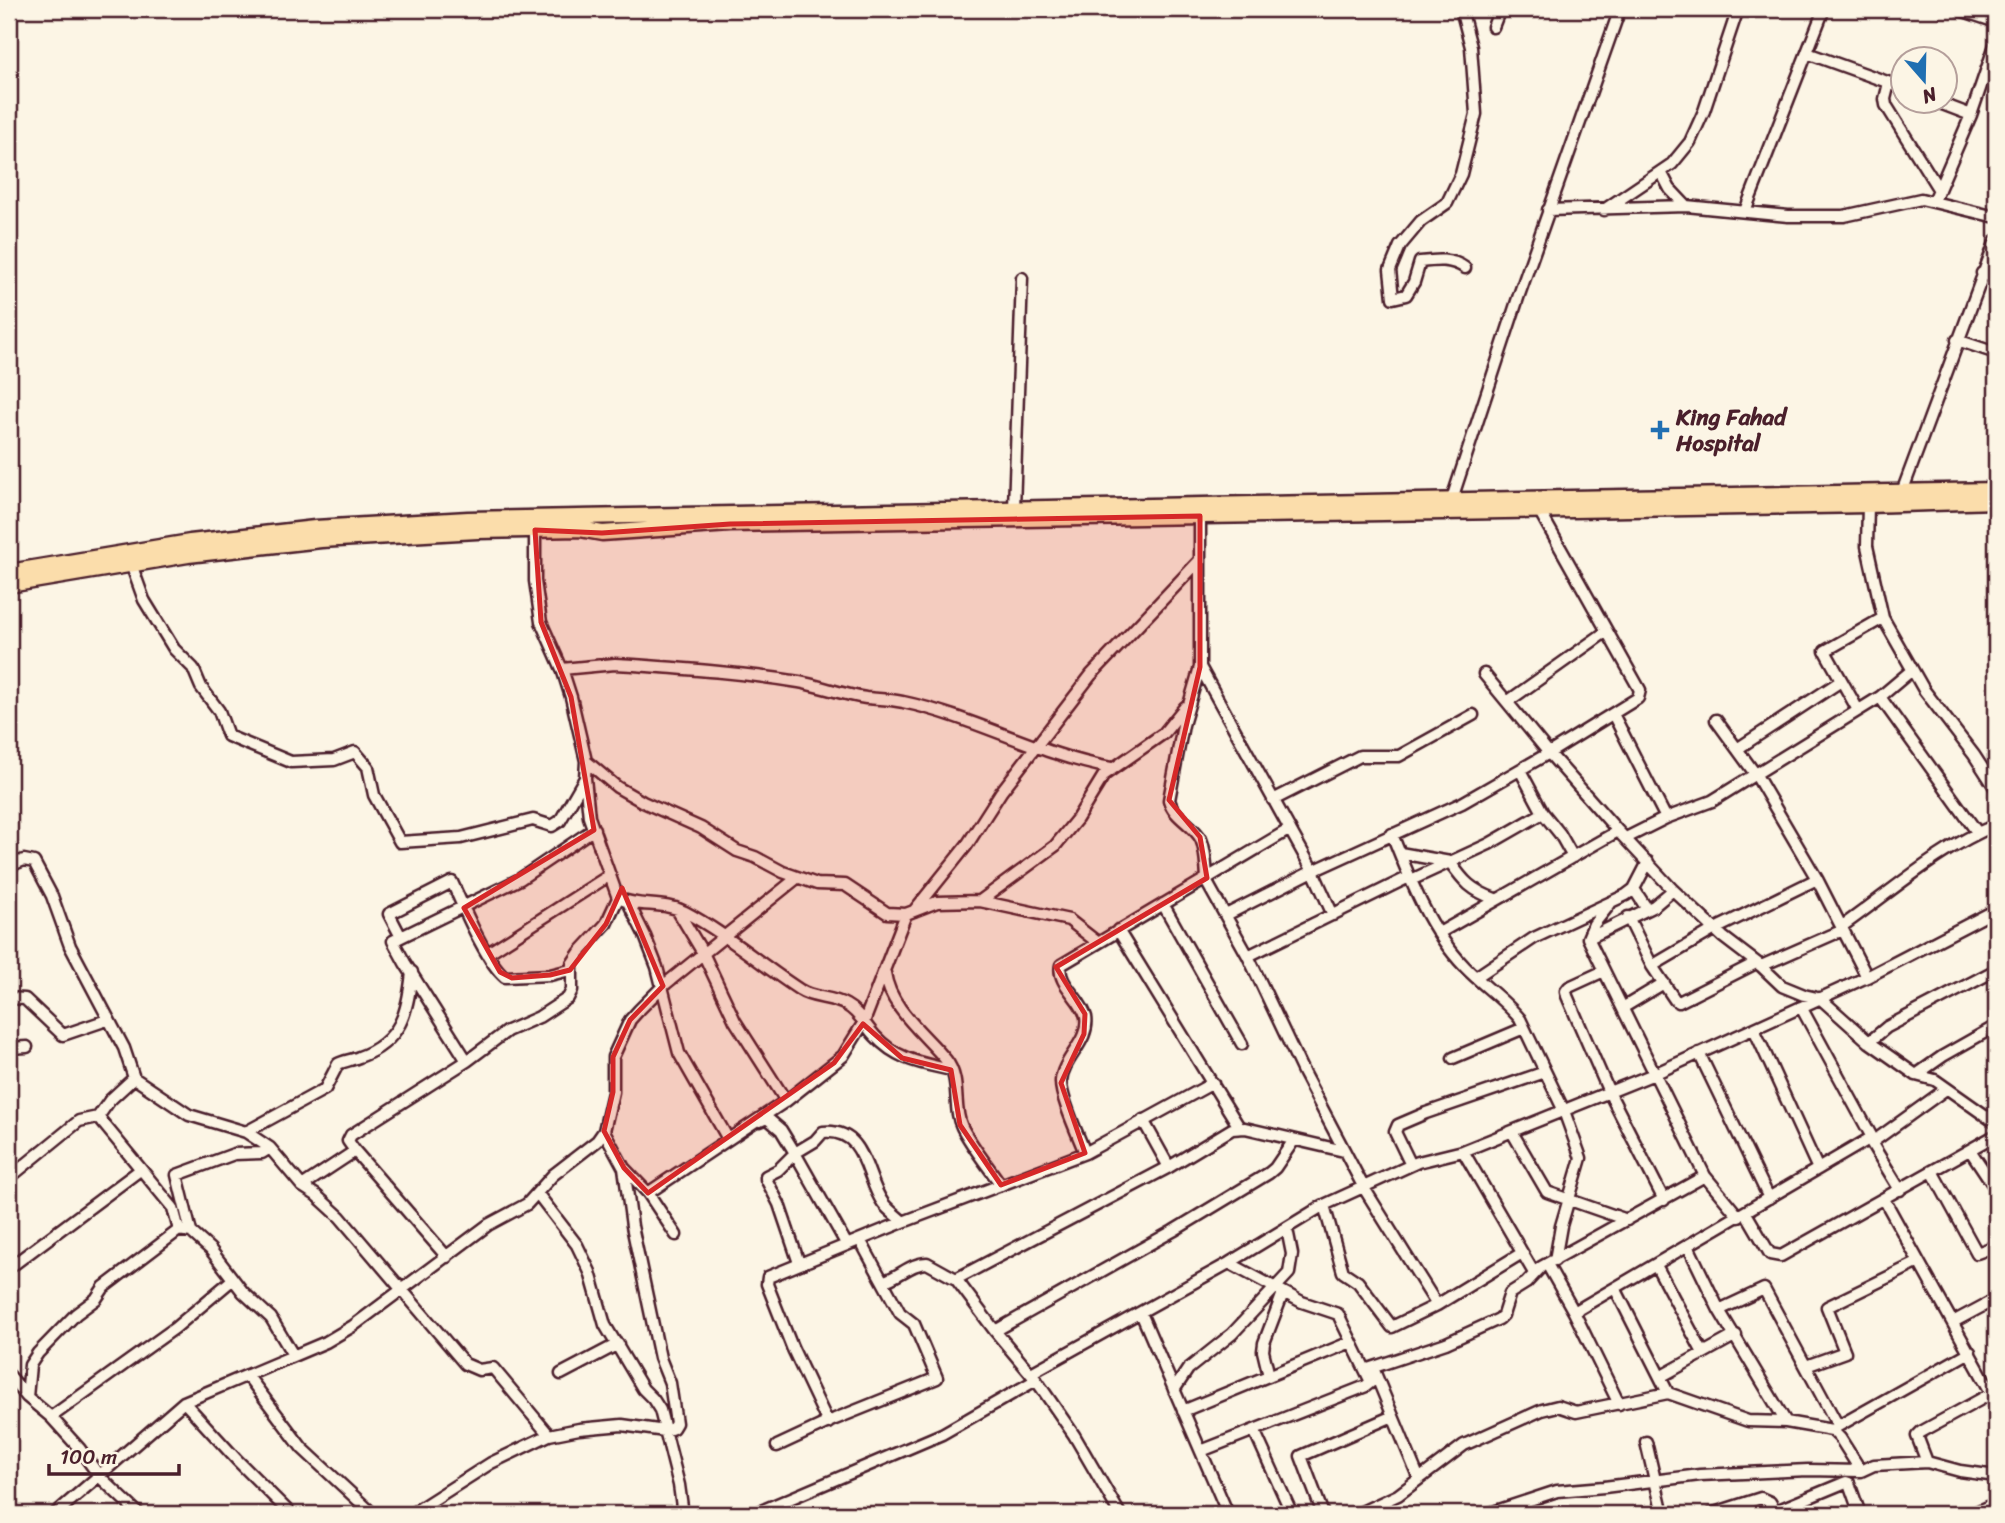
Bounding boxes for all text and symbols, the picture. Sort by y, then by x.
north arrow [1890,46,1960,116]
text: N [1917,77,1942,114]
place label: King Fahad Hospital [1675,397,1788,464]
marker: King Fahad Hospital [1650,420,1670,440]
scale bar [49,1432,178,1476]
text: 100 m [60,1438,117,1476]

